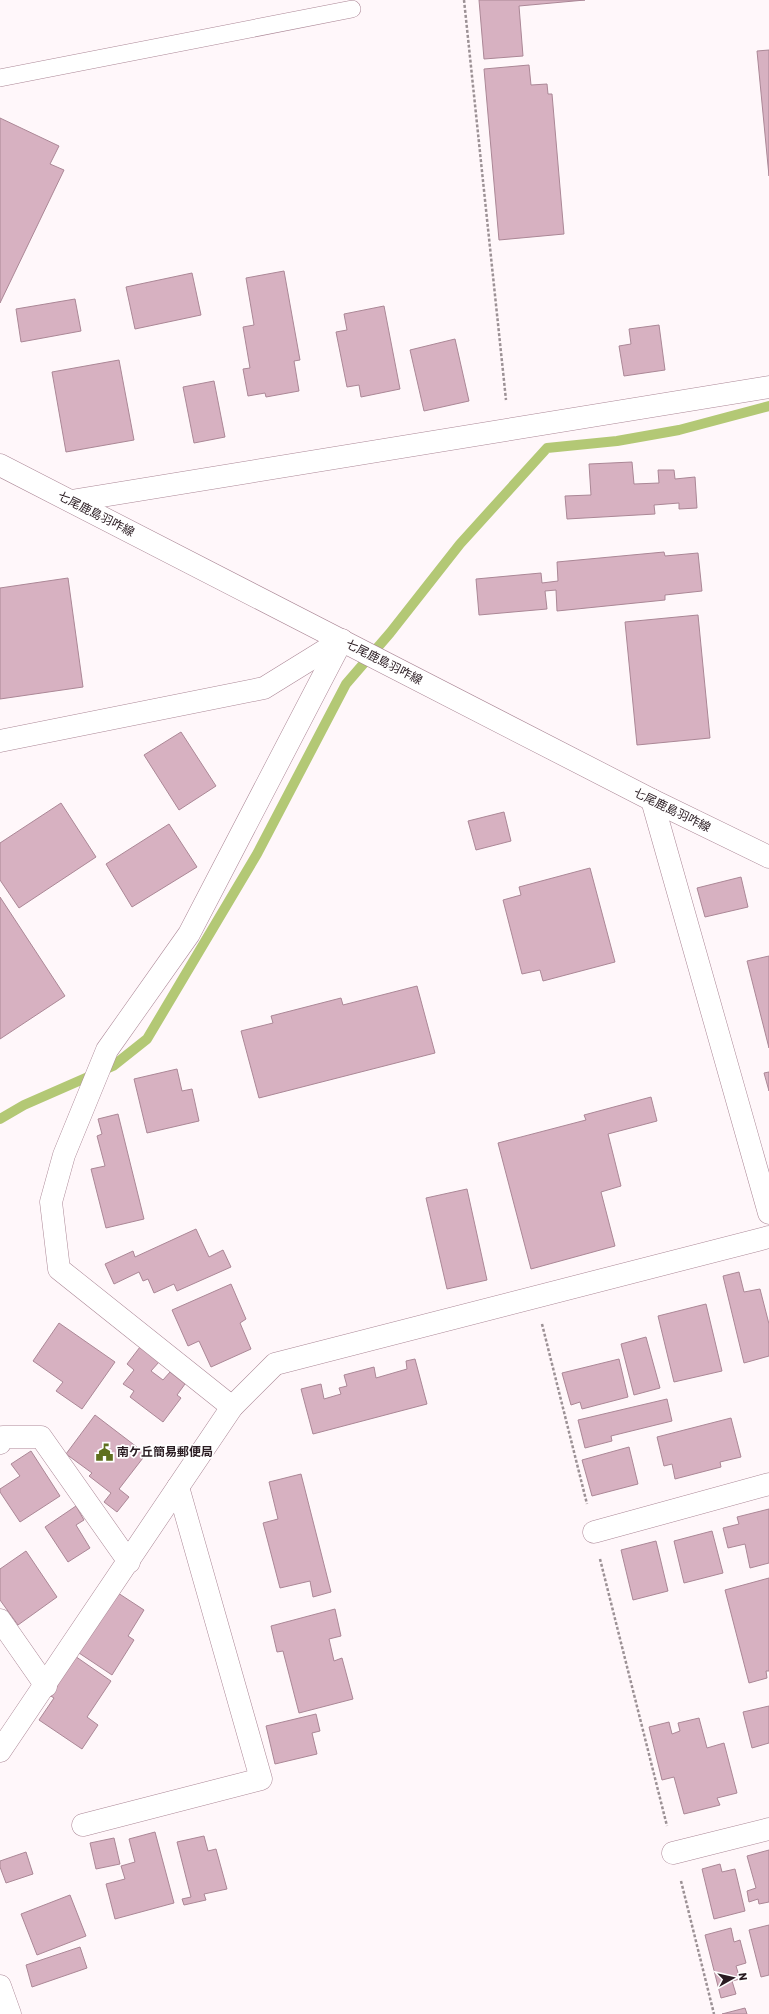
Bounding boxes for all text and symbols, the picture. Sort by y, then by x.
street label: 七尾鹿島羽咋線 [55,489,137,539]
street label: 七尾鹿島羽咋線 [343,637,425,687]
street label: 七尾鹿島羽咋線 [631,785,713,835]
public building icon: 南ケ丘簡易郵便局 [94,1442,114,1462]
place label: 南ケ丘簡易郵便局 [117,1445,213,1459]
north arrow [713,1958,753,1998]
text: N [735,1972,749,1982]

